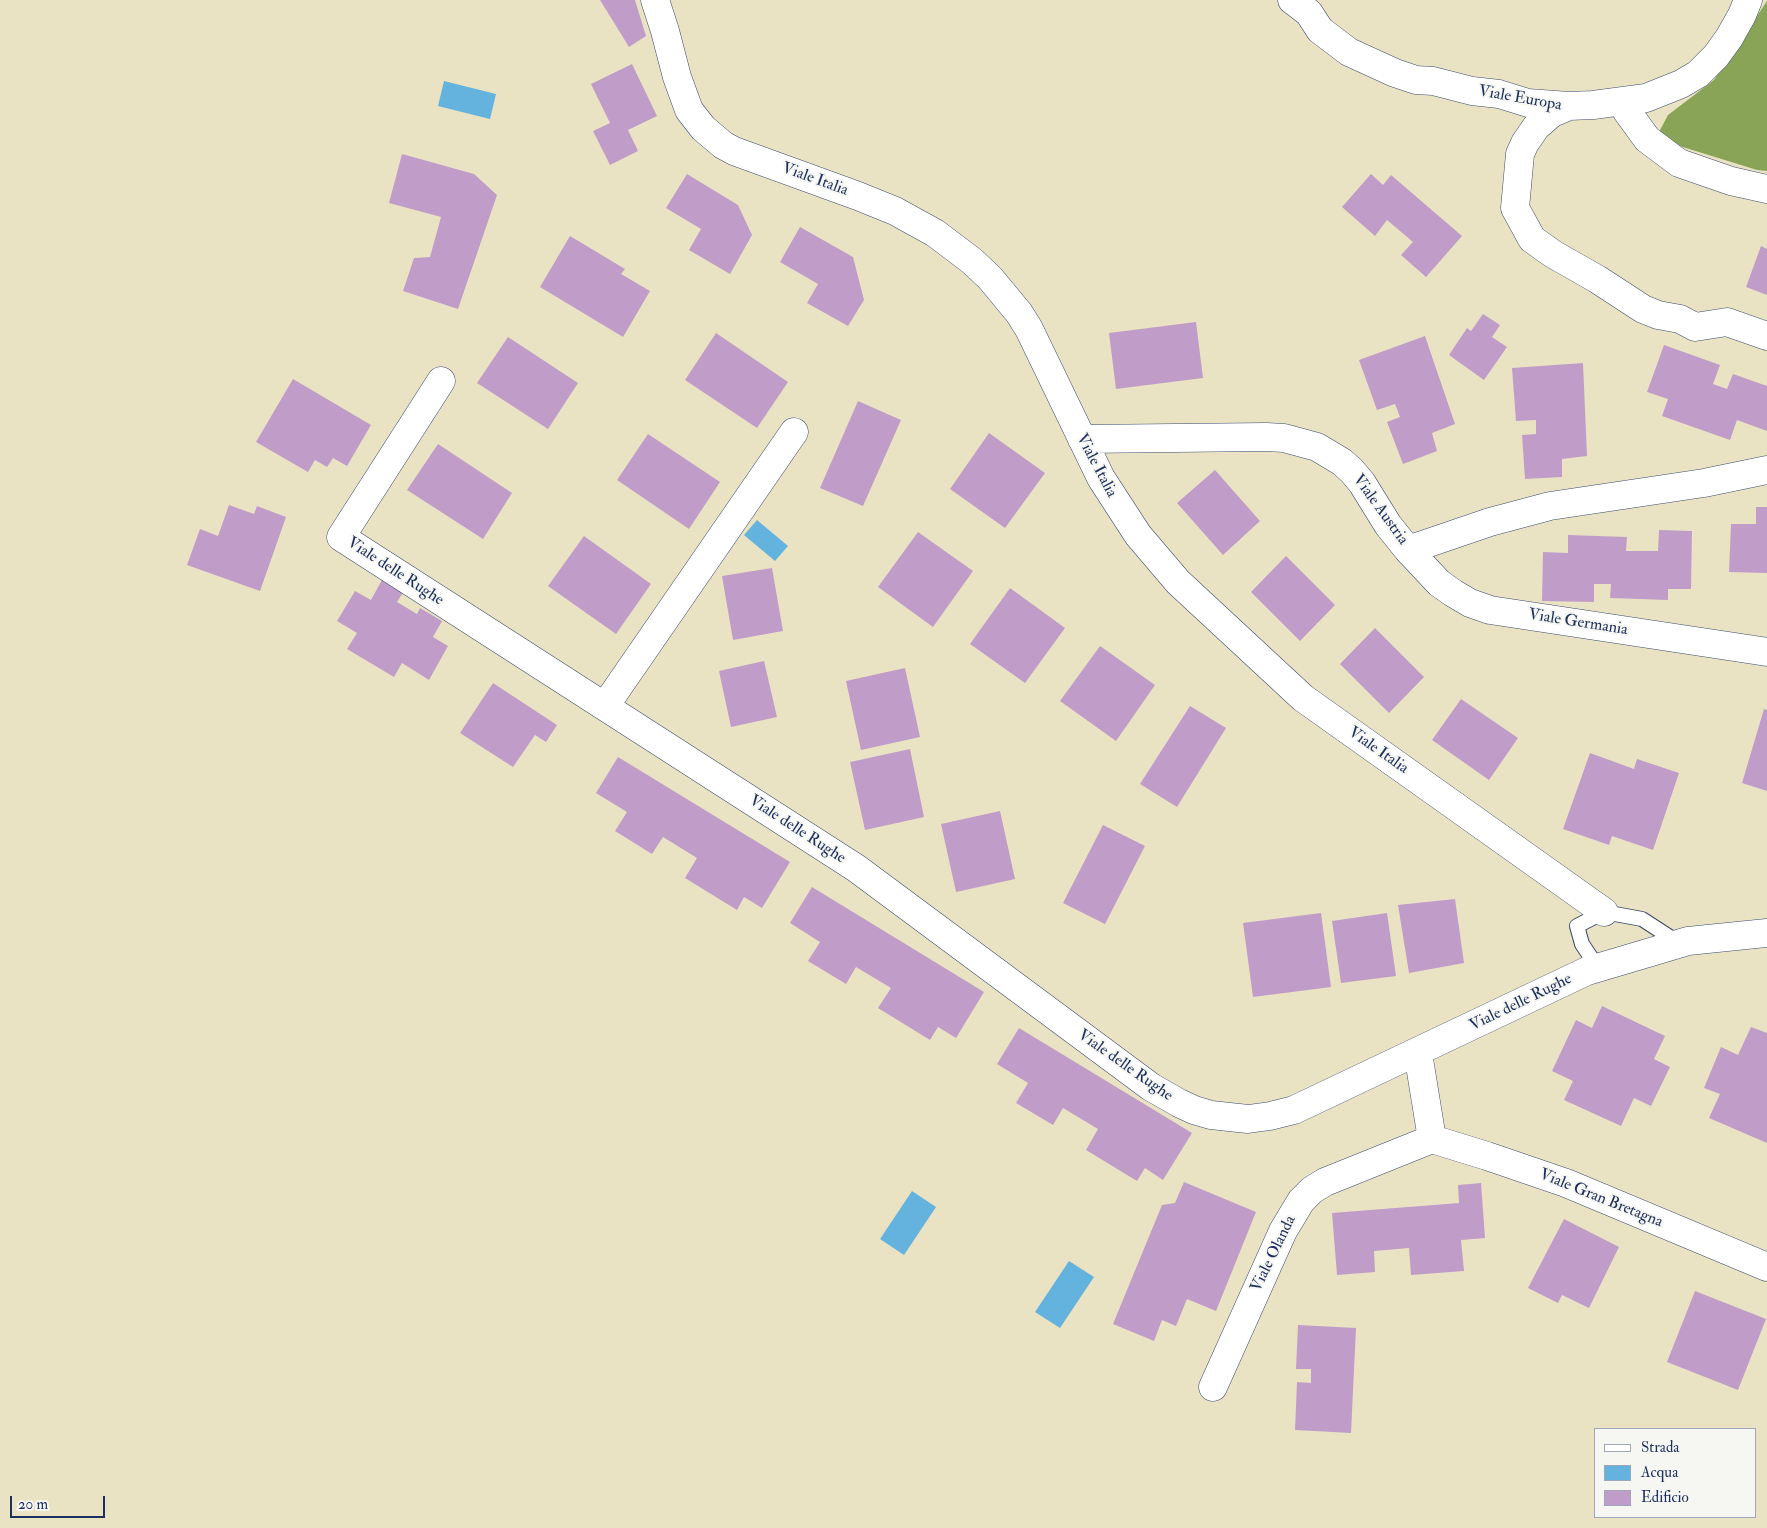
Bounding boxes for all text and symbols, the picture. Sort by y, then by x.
street label: Viale Europa [1477,82,1563,116]
street label: Viale Italia [779,159,851,201]
street label: Viale Italia [1071,431,1121,501]
street label: Viale Austria [1348,471,1412,549]
street label: Viale delle Rughe [343,534,447,610]
street label: Viale Germania [1527,606,1629,640]
street label: Viale Italia [1344,723,1412,779]
street label: Viale delle Rughe [745,792,849,868]
street label: Viale delle Rughe [1467,970,1575,1036]
street label: Viale delle Rughe [1074,1026,1176,1106]
street label: Viale Gran Bretagna [1537,1166,1665,1232]
street label: Viale Olanda [1247,1213,1301,1295]
legend [1594,1428,1757,1518]
text: Strada [1641,1438,1680,1457]
text: Acqua [1641,1463,1678,1482]
scale bar [12,1486,108,1518]
text: Edificio [1641,1488,1689,1507]
text: 20 m [18,1495,48,1514]

